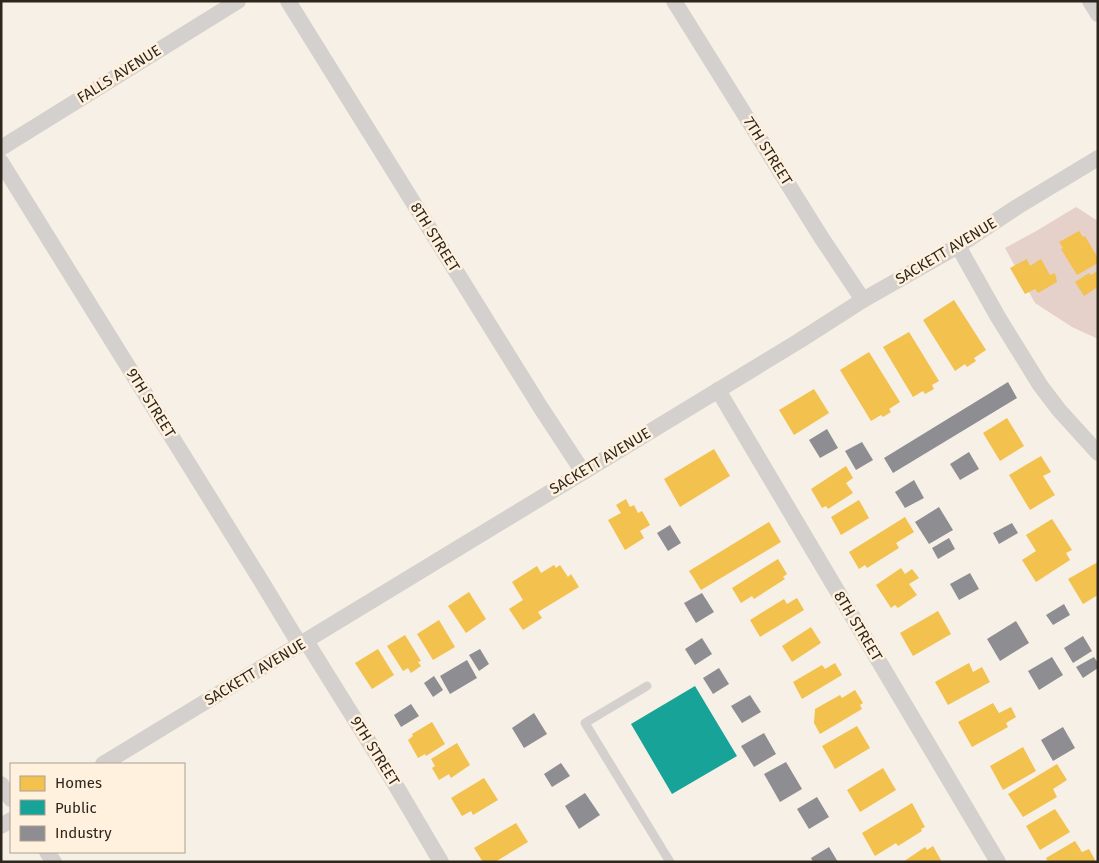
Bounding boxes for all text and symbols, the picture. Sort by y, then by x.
street label: FALLS AVENUE [74,41,164,107]
street label: 7TH STREET [740,114,796,189]
street label: 8TH STREET [407,199,464,275]
street label: SACKETT AVENUE [892,214,1000,288]
street label: 9TH STREET [123,365,179,441]
street label: SACKETT AVENUE [546,424,654,498]
street label: 8TH STREET [830,588,886,664]
street label: SACKETT AVENUE [201,635,309,709]
street label: 9TH STREET [347,713,403,789]
legend [10,763,185,853]
text: Homes [55,774,102,792]
text: Public [55,799,97,817]
text: Industry [55,824,112,842]

